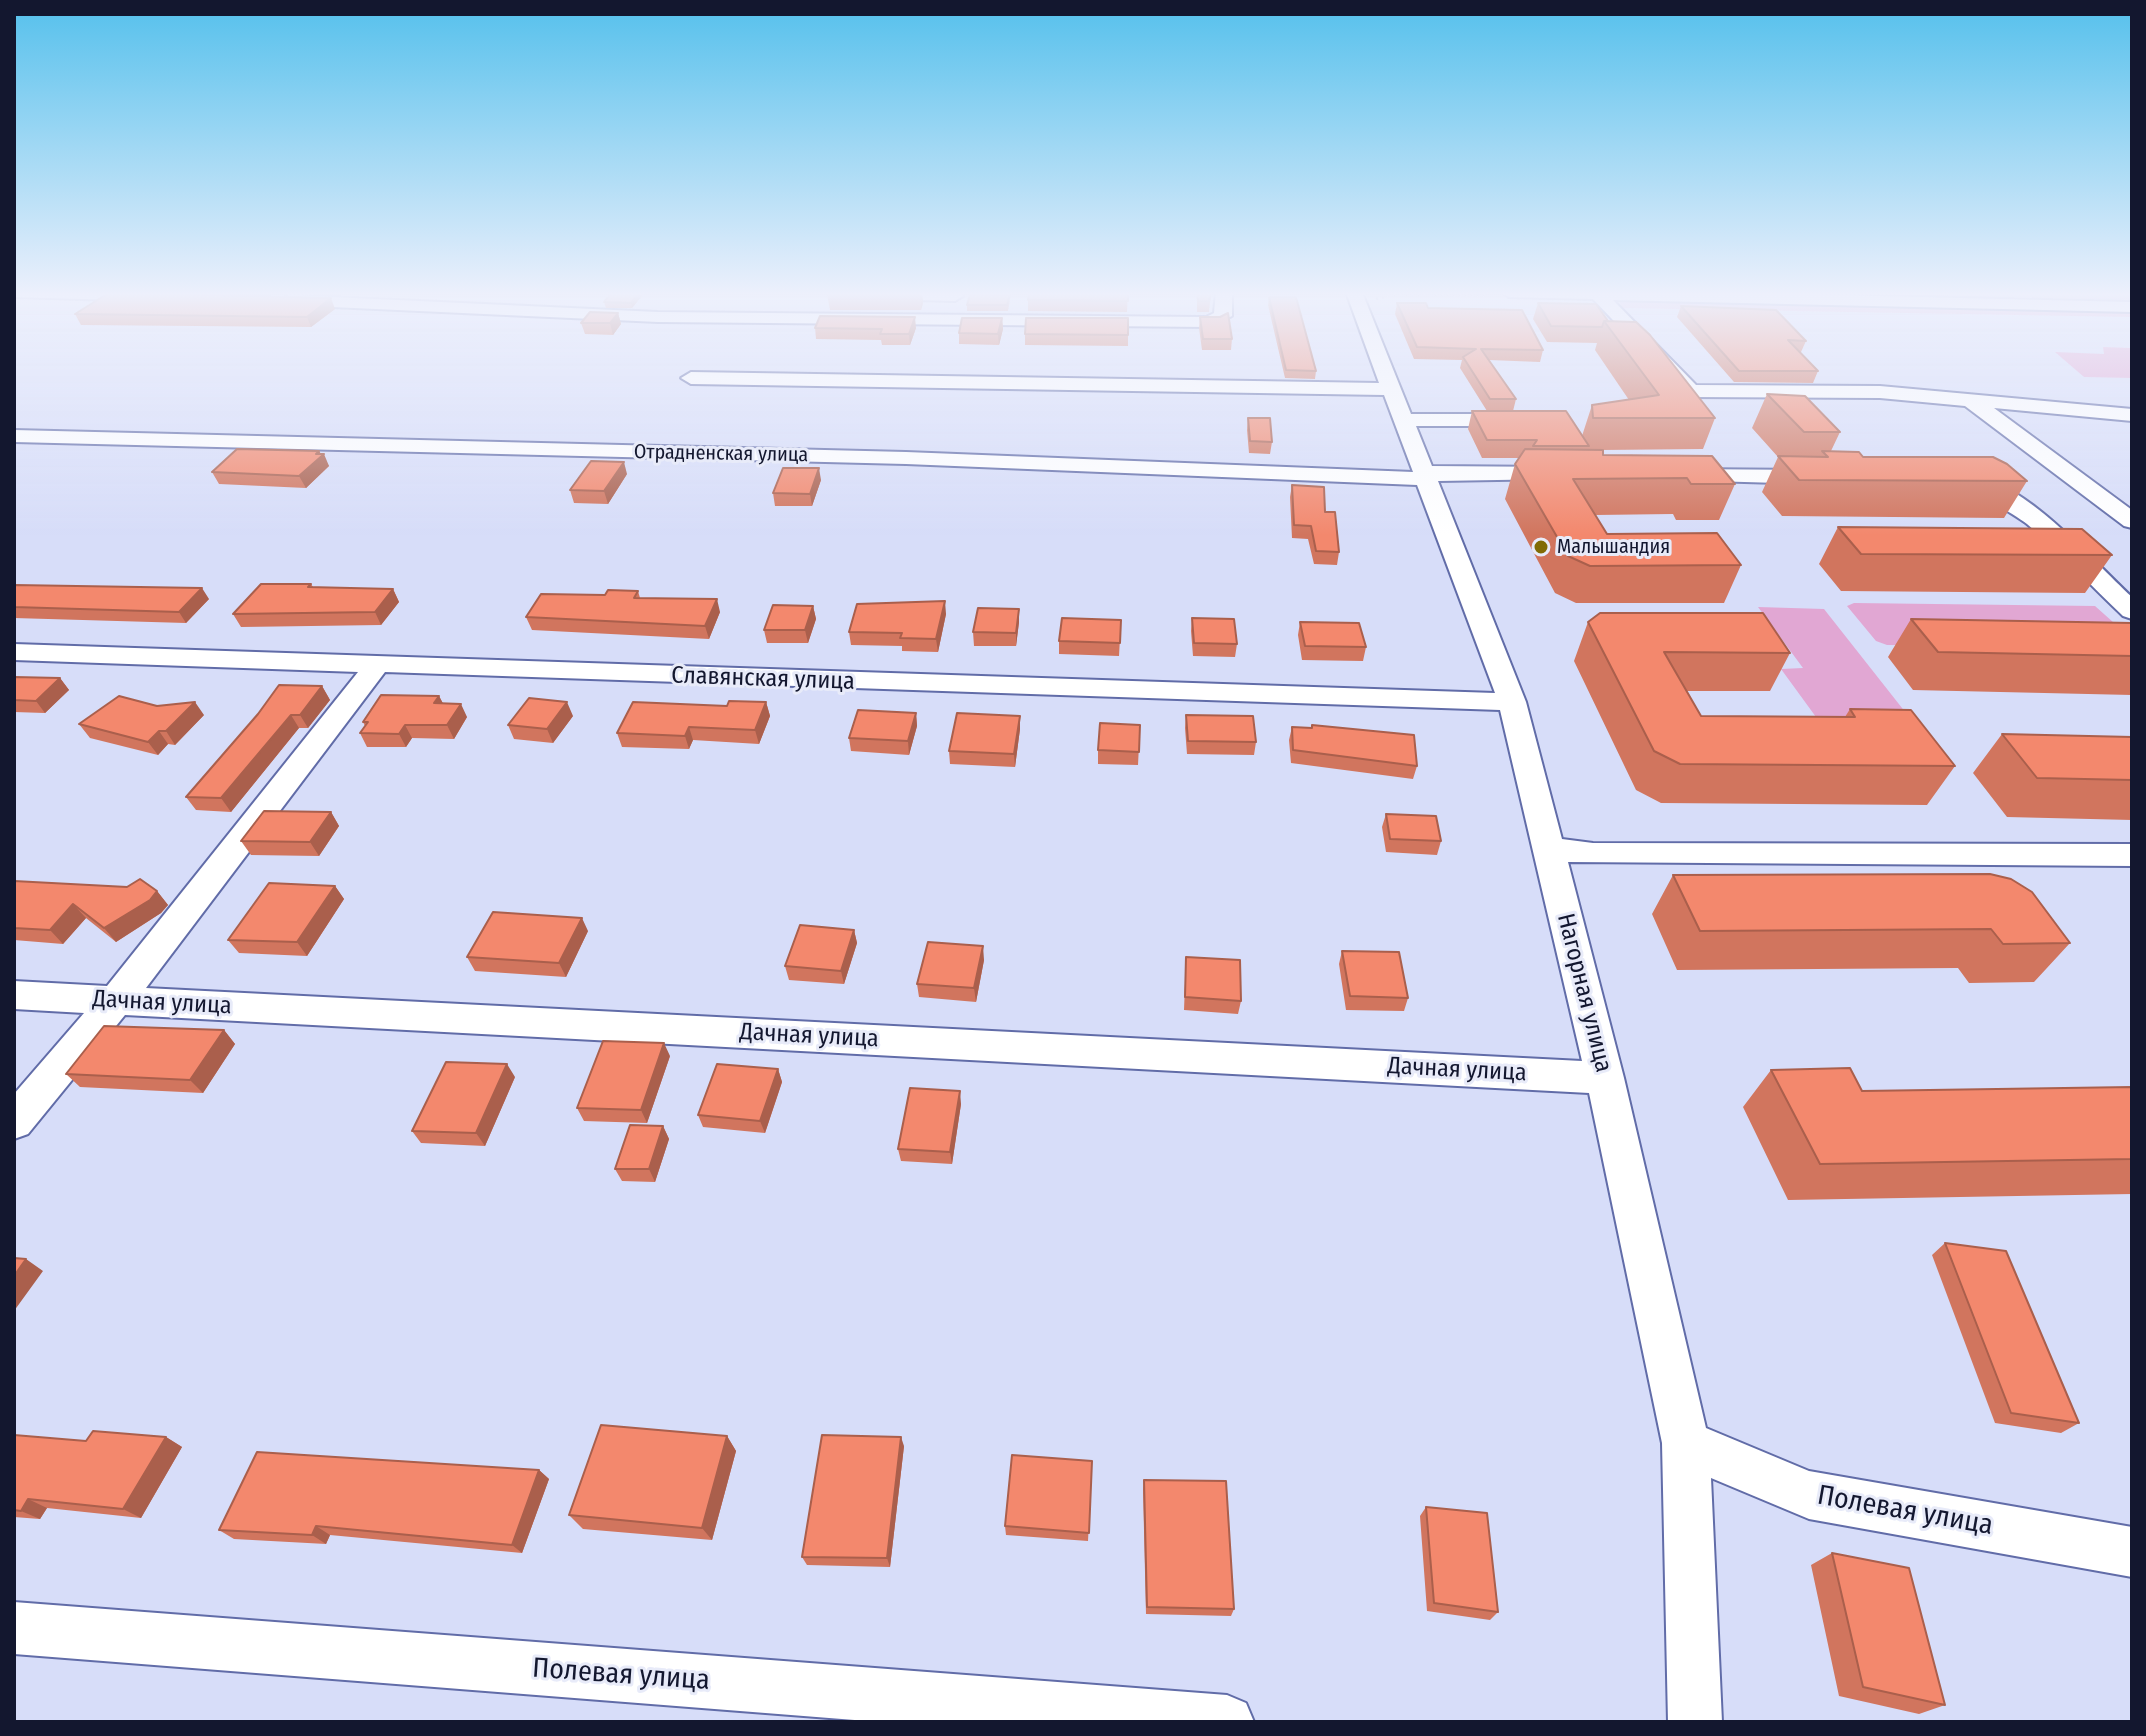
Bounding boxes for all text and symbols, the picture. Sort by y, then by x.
street label: Отрадненская улица [634,440,808,468]
place label: Малышандия [1557,535,1670,559]
marker: Малышандия [1532,538,1550,556]
street label: Славянская улица [671,661,855,697]
street label: Нагорная улица [1550,911,1618,1075]
street label: Дачная улица [92,985,232,1021]
street label: Дачная улица [739,1018,879,1054]
street label: Дачная улица [1387,1052,1527,1088]
street label: Полевая улица [1815,1479,1995,1543]
street label: Полевая улица [531,1652,711,1698]

